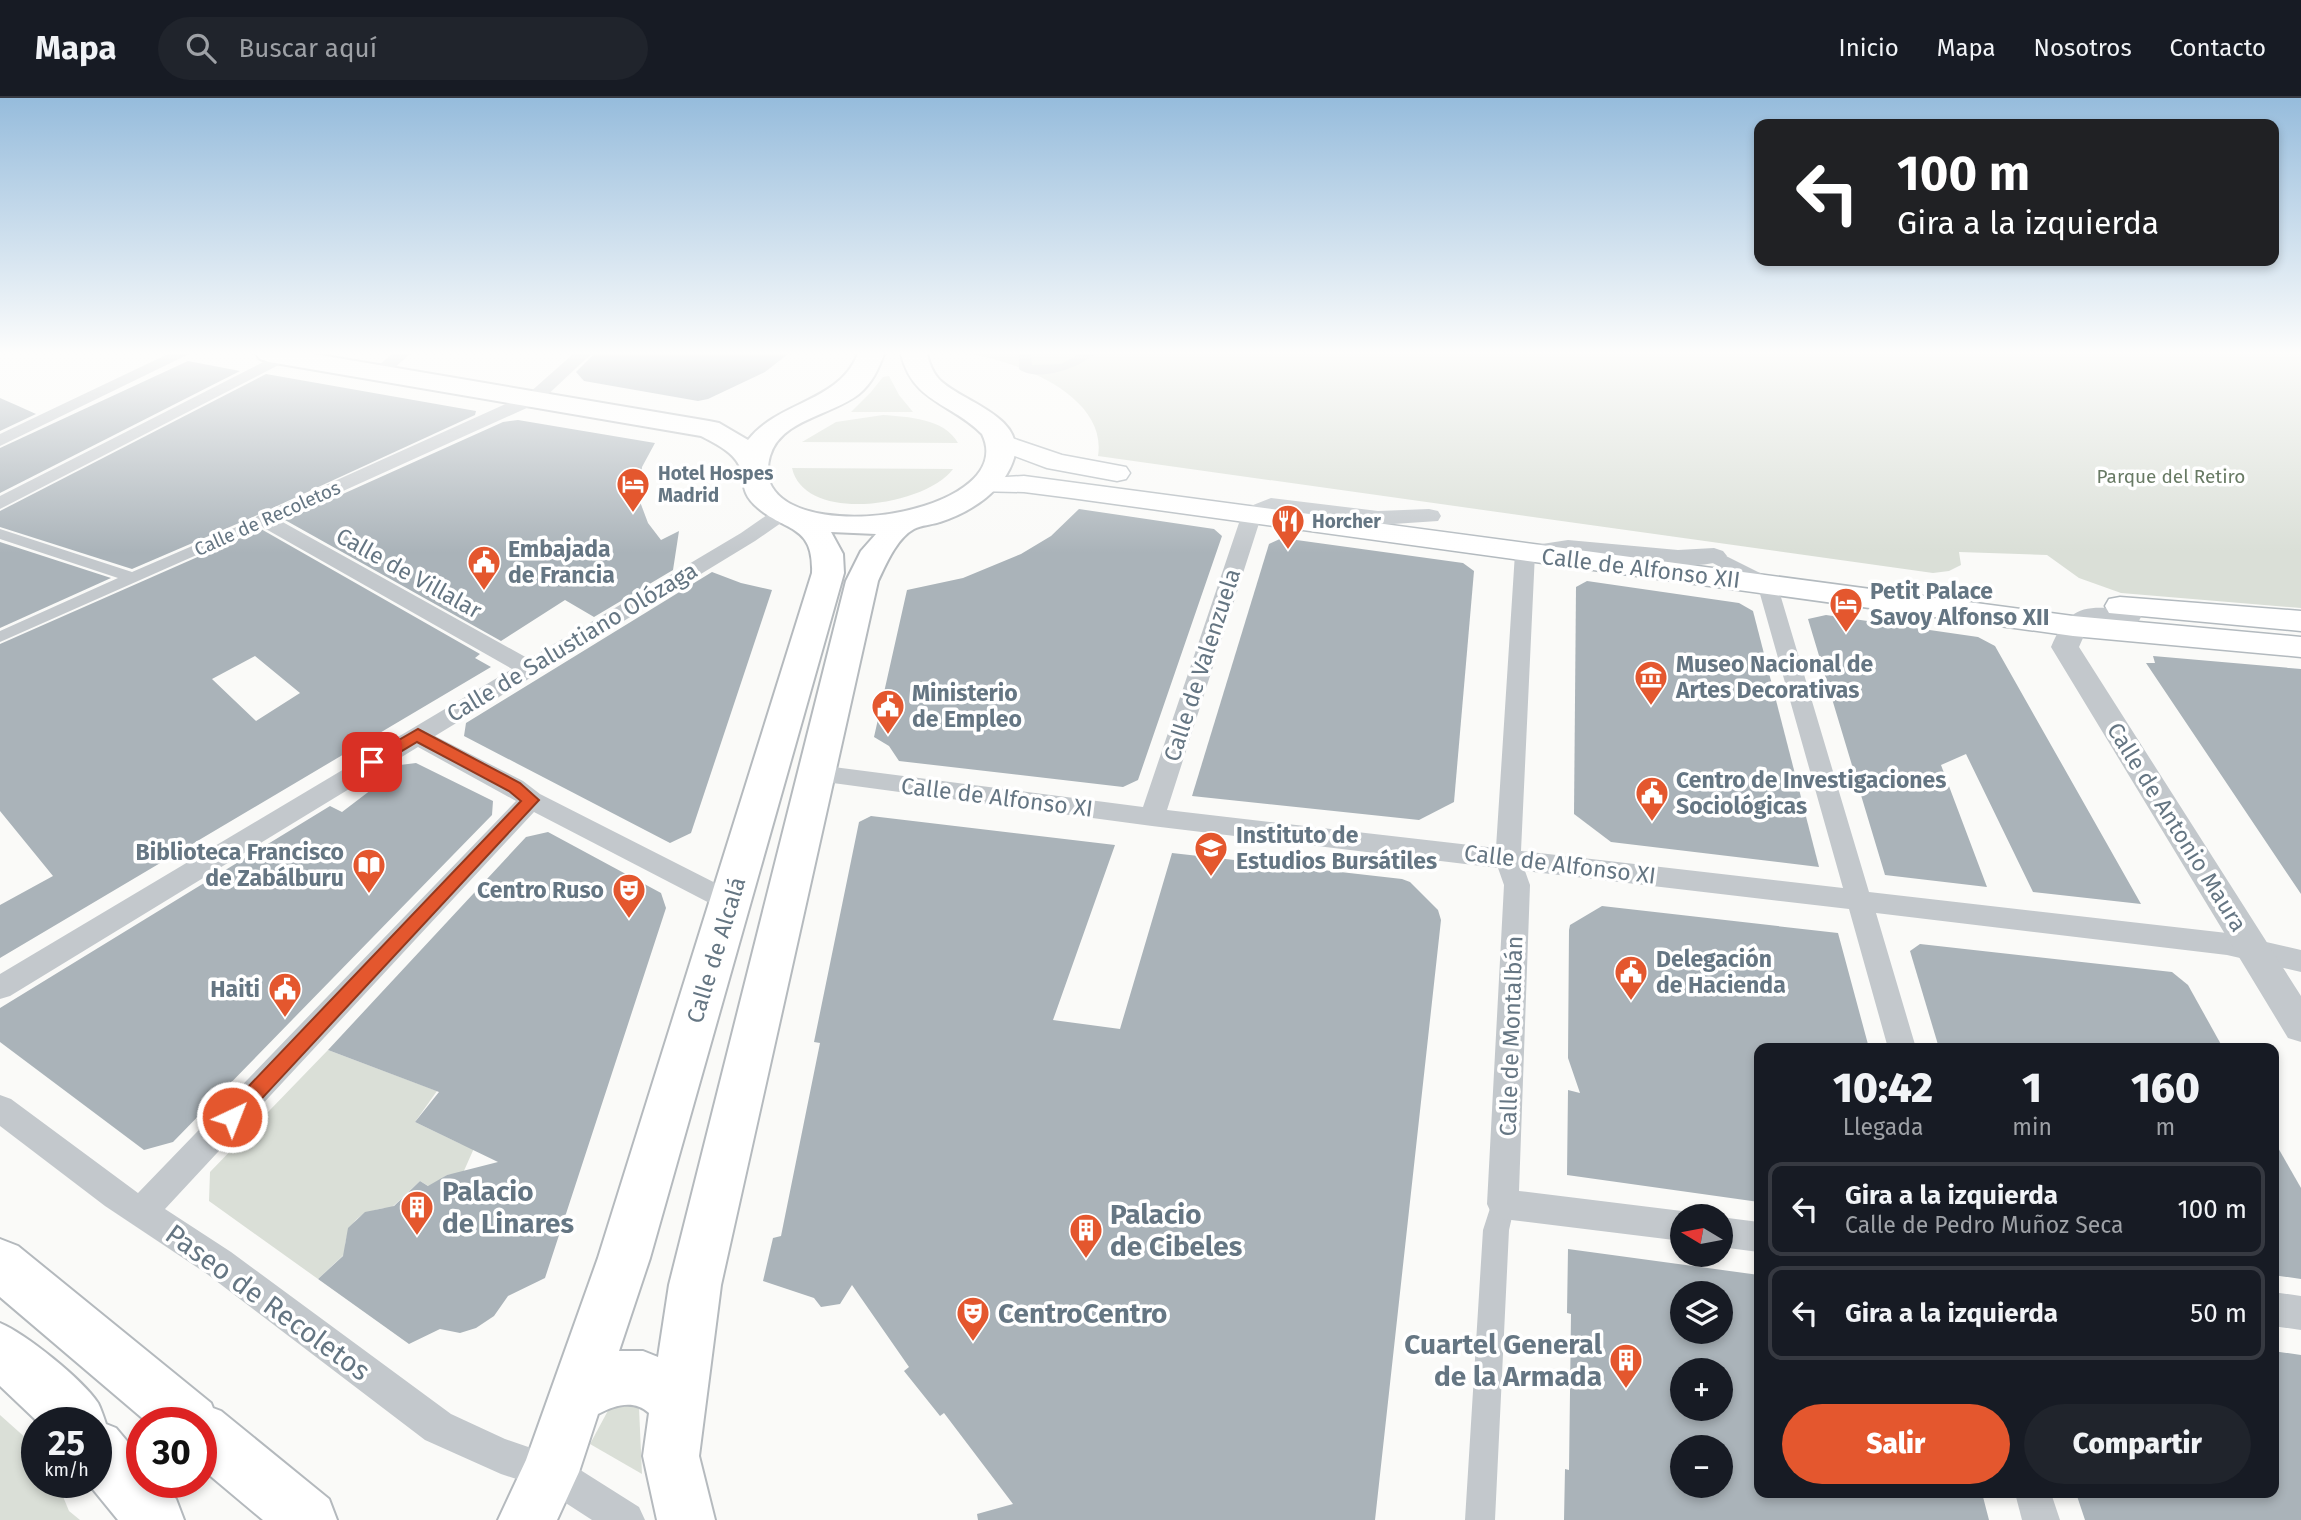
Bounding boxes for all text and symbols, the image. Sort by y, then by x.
search box [158,17,648,80]
text: Mapa [35,28,116,68]
icon: search [182,29,220,67]
text: Buscar aquí [238,33,377,64]
text: Inicio [1839,34,1899,62]
text: Mapa [1937,34,1996,62]
text: Nosotros [2034,34,2132,62]
text: Contacto [2170,34,2266,62]
text: 100 m [1897,144,2030,203]
icon: left [1782,147,1873,238]
text: Gira a la izquierda [1897,204,2159,242]
place label: Hotel Hospes Madrid [658,462,773,507]
hotel icon: Hotel Hospes Madrid [614,465,652,514]
park label: Parque del Retiro [2097,465,2245,488]
street label: Calle de Recoletos [191,476,344,561]
restaurant icon: Horcher [1269,502,1307,551]
place label: Horcher [1312,510,1381,533]
street label: Calle de Villalar [331,521,487,625]
place label: Embajada de Francia [508,535,615,589]
street label: Calle de Alfonso XII [1540,542,1742,594]
public building icon: Embajada de Francia [465,543,503,592]
street label: Calle de Salustiano Olózaga [442,556,702,728]
street label: Calle de Valenzuela [1158,565,1246,765]
place label: Petit Palace Savoy Alfonso XII [1870,577,2050,631]
hotel icon: Petit Palace Savoy Alfonso XII [1827,585,1865,634]
place label: Museo Nacional de Artes Decorativas [1675,650,1873,704]
museum icon: Museo Nacional de Artes Decorativas [1632,658,1670,707]
place label: Ministerio de Empleo [912,679,1022,733]
public building icon: Ministerio de Empleo [869,687,907,736]
street label: Calle de Antonio Maura [2101,717,2253,937]
pin [342,732,402,792]
icon: arrive [353,743,391,781]
place label: Centro de Investigaciones Sociológicas [1676,766,1946,820]
street label: Calle de Alfonso XI [899,771,1095,823]
public building icon: Centro de Investigaciones Sociológicas [1633,774,1671,823]
place label: Instituto de Estudios Bursátiles [1236,821,1437,875]
school or university icon: Instituto de Estudios Bursátiles [1192,829,1230,878]
place label: Biblioteca Francisco de Zabálburu [136,838,344,892]
street label: Calle de Alfonso XI [1462,838,1658,890]
library icon: Biblioteca Francisco de Zabálburu [350,846,388,895]
theatre icon: Centro Ruso [610,871,648,920]
street label: Calle de Alcalá [680,874,752,1026]
place label: Centro Ruso [477,876,604,904]
street label: Calle de Montalbán [1494,935,1528,1137]
place label: Delegación de Hacienda [1656,945,1786,999]
public building icon: Delegación de Hacienda [1612,953,1650,1002]
public building icon: Haiti [266,970,304,1019]
place label: Haiti [210,975,260,1003]
text: 10:42 [1833,1063,1933,1113]
text: 1 [2022,1063,2042,1113]
text: 160 [2131,1063,2200,1113]
position arrow [195,1080,269,1154]
text: Llegada [1843,1113,1923,1141]
text: min [2012,1113,2052,1141]
text: m [2156,1113,2175,1141]
place label: Palacio de Linares [442,1175,574,1240]
text: Gira a la izquierda [1845,1180,2058,1211]
building icon: Palacio de Linares [398,1188,436,1237]
icon: left [1786,1190,1824,1228]
text: 100 m [2178,1194,2247,1225]
place label: Palacio de Cibeles [1110,1198,1242,1263]
north arrow [1670,1204,1732,1267]
map controls [1670,1204,1733,1498]
building icon: Palacio de Cibeles [1067,1211,1105,1260]
text: Calle de Pedro Muñoz Seca [1845,1211,2124,1239]
street label: Paseo de Recoletos [159,1217,376,1388]
button: layers [1670,1281,1733,1344]
theatre icon: CentroCentro [954,1294,992,1343]
icon: left [1786,1294,1824,1332]
place label: CentroCentro [998,1297,1167,1330]
text: Gira a la izquierda [1845,1298,2058,1329]
text: 50 m [2190,1298,2247,1329]
place label: Cuartel General de la Armada [1404,1328,1603,1393]
building icon: Cuartel General de la Armada [1607,1341,1645,1390]
button: + [1670,1358,1733,1421]
button: Salir [1782,1404,2010,1484]
button: Compartir [2024,1404,2251,1484]
speed limit sign: 30 [126,1407,217,1498]
text: 25 [48,1422,85,1464]
button: − [1670,1435,1733,1498]
text: km/h [44,1459,89,1481]

